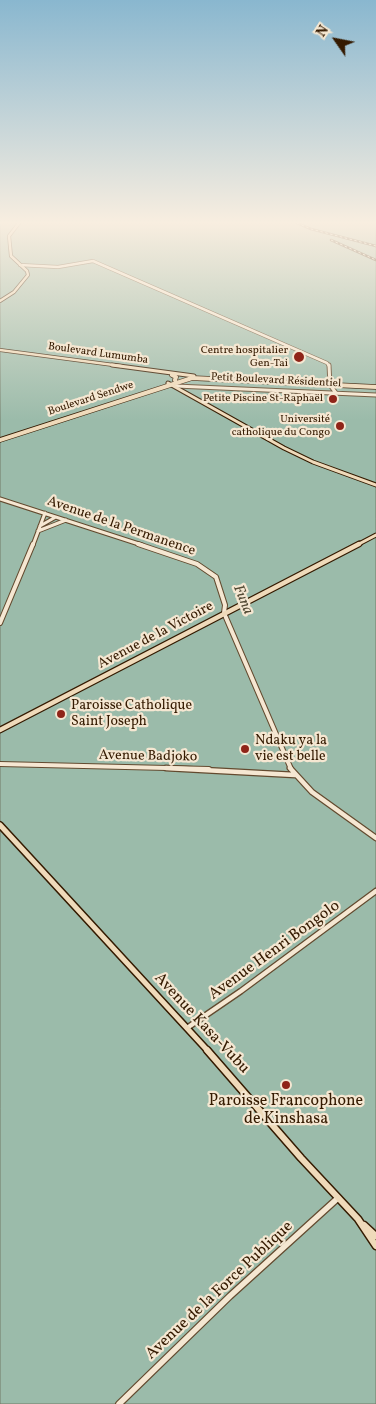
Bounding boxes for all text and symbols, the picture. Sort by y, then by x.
north arrow [311,15,361,65]
text: N [312,22,334,41]
street label: Boulevard Lumumba [47,340,149,368]
place label: Centre hospitalier Gen-Tai [201,344,288,370]
marker: Centre hospitalier Gen-Tai [292,350,306,364]
street label: Petit Boulevard Résidentiel [211,371,341,391]
street label: Boulevard Sendwe [47,379,135,419]
place label: Petite Piscine St-Raphaël [203,392,323,406]
marker: Petite Piscine St-Raphaël [327,393,339,405]
place label: Université catholique du Congo [232,413,330,439]
marker: Université catholique du Congo [334,420,346,432]
street label: Avenue de la Permanence [45,494,197,560]
water label: Funa [228,583,256,617]
street label: Avenue de la Victoire [95,598,217,674]
place label: Paroisse Catholique Saint Joseph [71,698,192,730]
marker: Paroisse Catholique Saint Joseph [55,708,67,720]
place label: Ndaku ya la vie est belle [255,733,327,766]
marker: Ndaku ya la vie est belle [239,743,251,755]
street label: Avenue Badjoko [99,748,197,766]
street label: Avenue Henri Bongolo [206,897,344,1005]
street label: Avenue Kasa-Vubu [149,970,253,1078]
marker: Paroisse Francophone de Kinshasa [280,1079,292,1091]
place label: Paroisse Francophone de Kinshasa [209,1092,363,1130]
street label: Avenue de la Force Publique [142,1218,298,1364]

